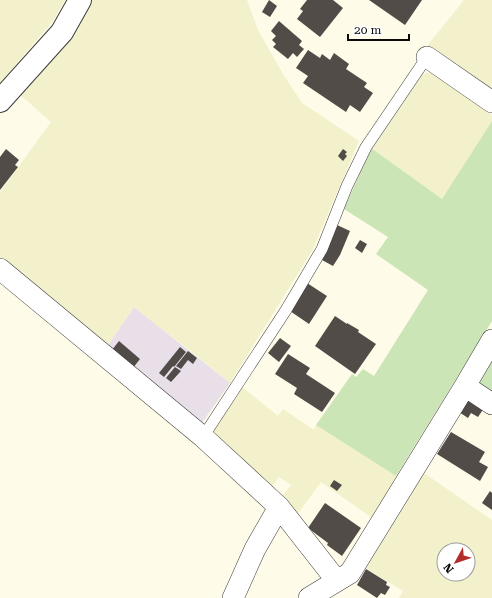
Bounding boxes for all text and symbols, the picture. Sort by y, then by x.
scale bar [348,16,409,42]
text: 20 m [354,23,381,37]
north arrow [436,542,476,582]
text: N [441,560,456,576]

